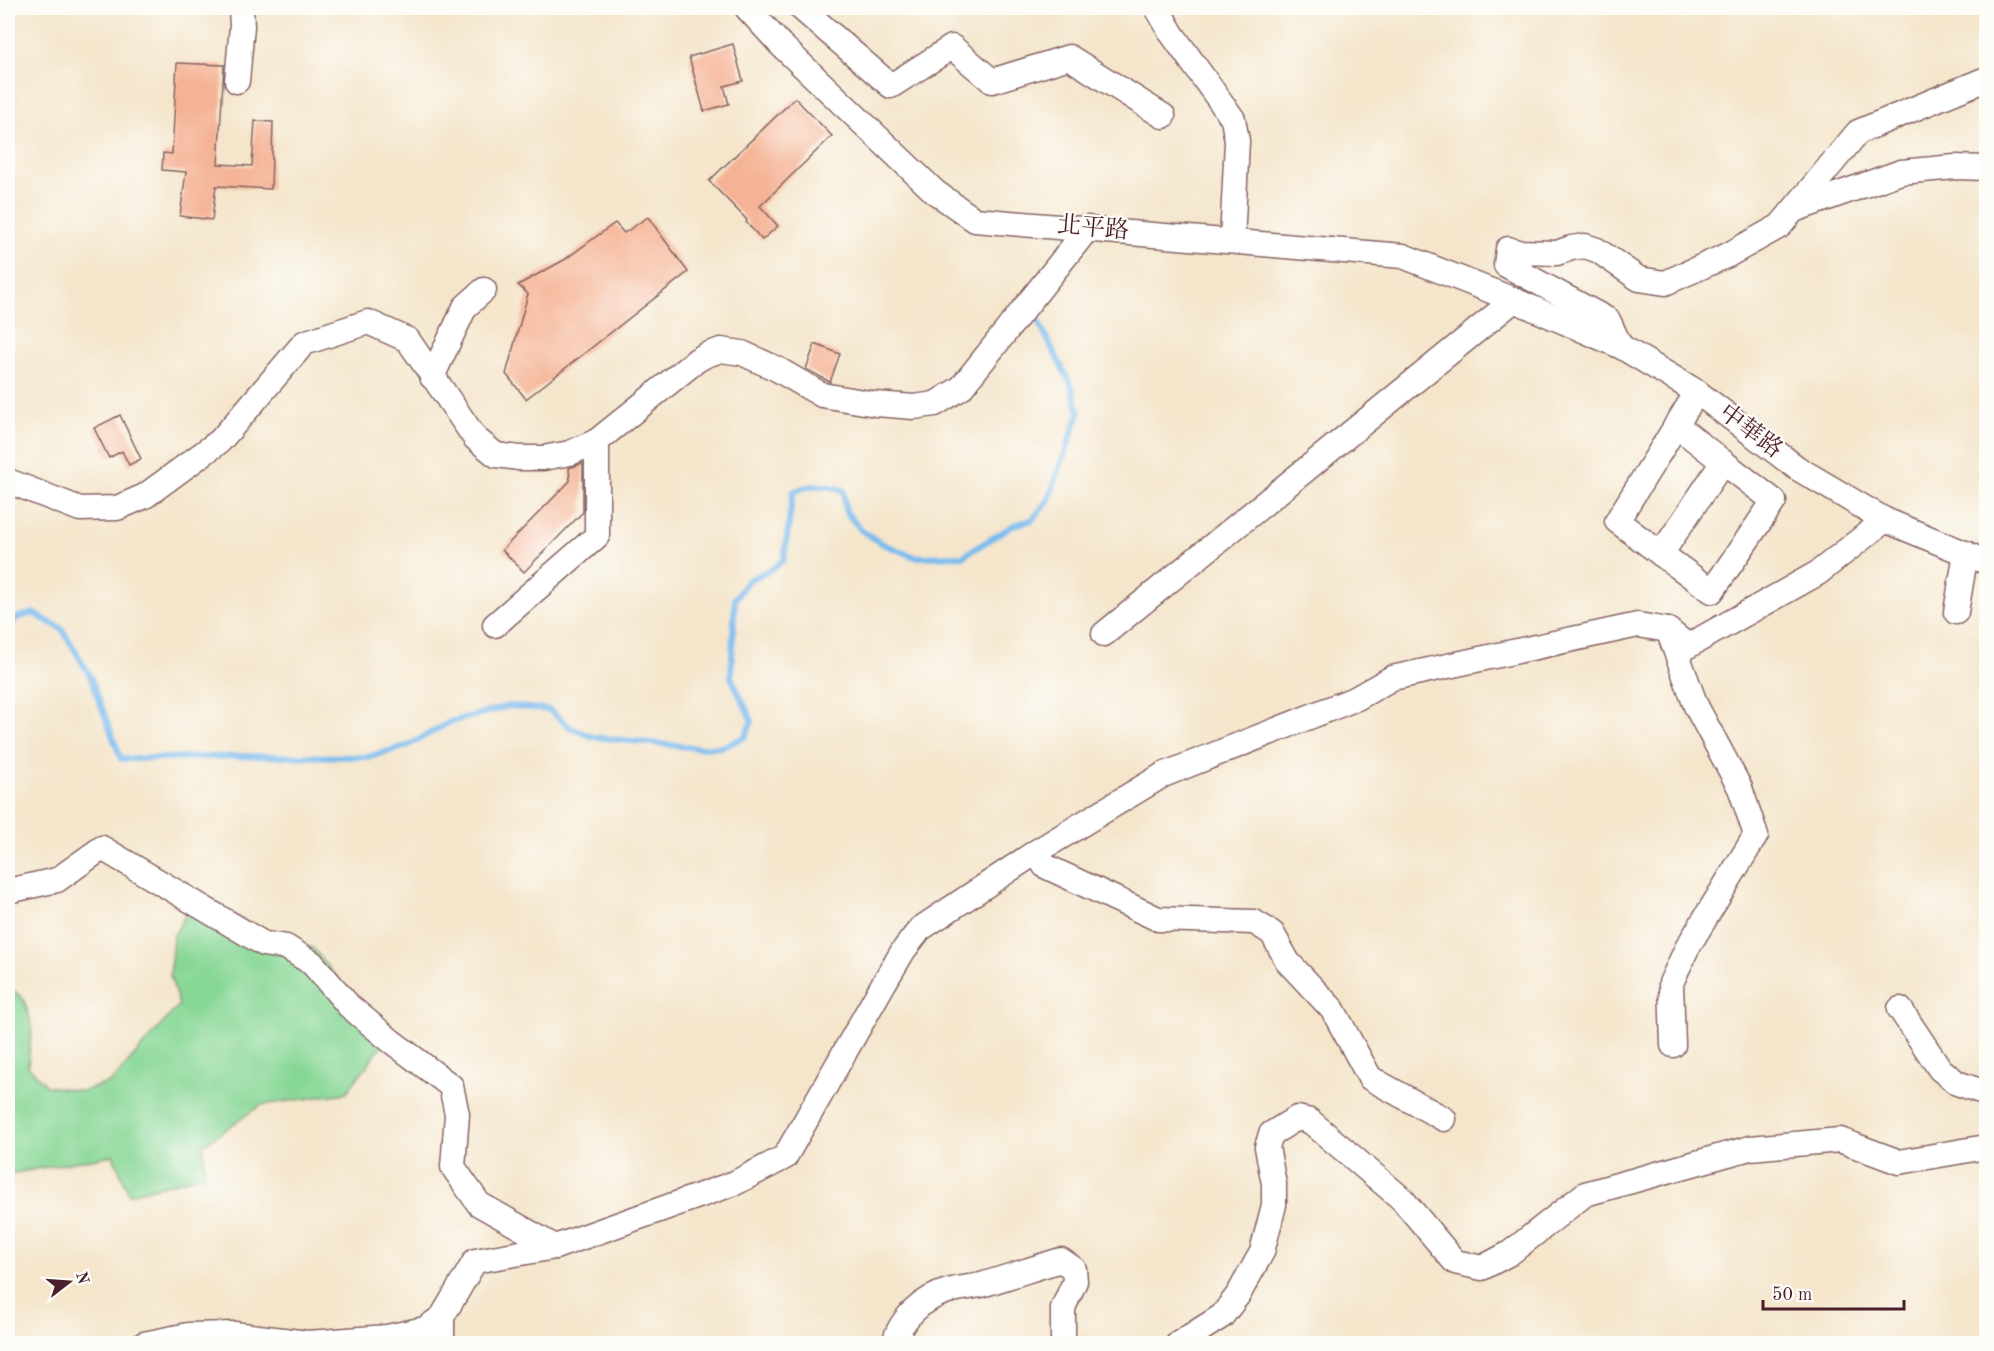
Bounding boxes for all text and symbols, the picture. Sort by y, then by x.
street label: 北平路 [1056,211,1130,244]
street label: 中華路 [1714,398,1788,463]
north arrow [39,1252,99,1312]
text: N [72,1270,91,1287]
scale bar [1763,1273,1904,1311]
text: 50 m [1772,1286,1812,1304]

